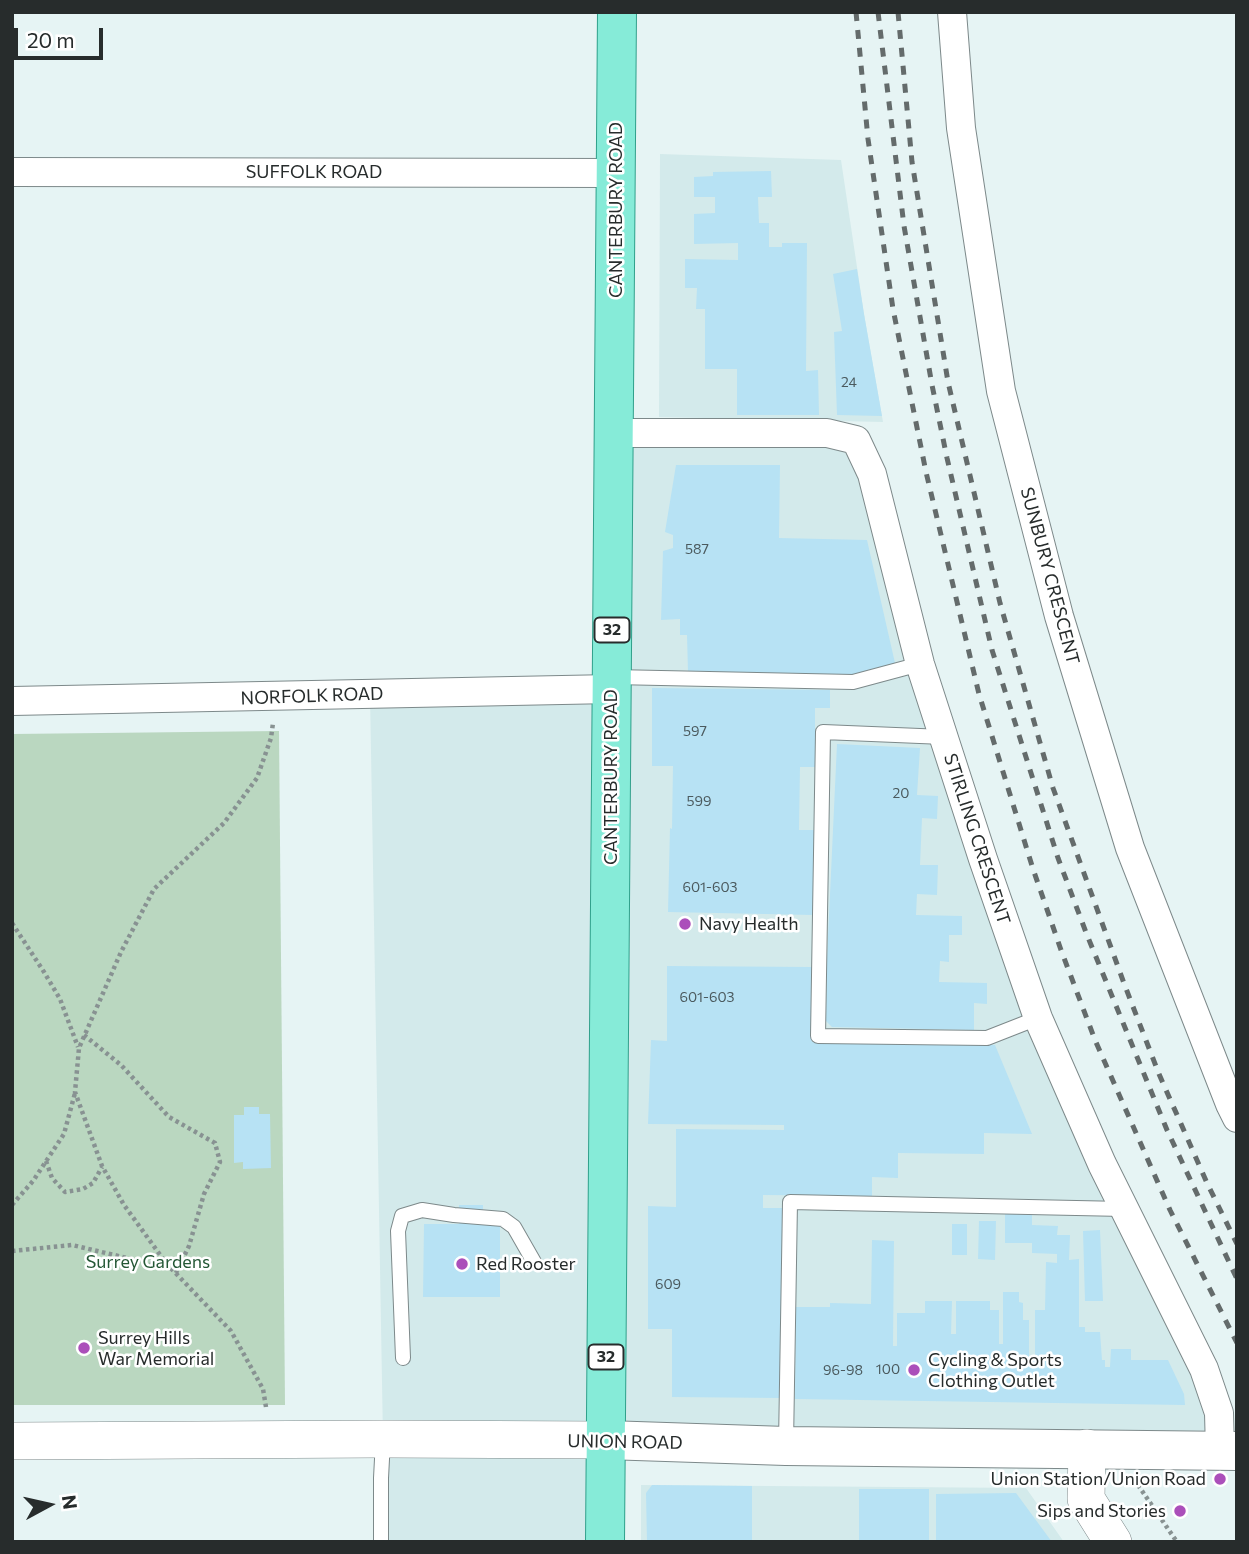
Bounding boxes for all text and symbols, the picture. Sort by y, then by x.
scale bar [18,14,107,58]
text: 20 m [27,27,75,52]
street label: CANTERBURY ROAD [605,122,627,298]
street label: SUFFOLK ROAD [246,161,382,183]
house number: 24 [841,374,857,390]
street label: SUNBURY CRESCENT [1016,485,1084,667]
house number: 587 [685,541,709,557]
road number: 32 [594,618,630,642]
street label: NORFOLK ROAD [240,683,384,709]
street label: CANTERBURY ROAD [600,689,622,865]
house number: 597 [683,723,707,739]
street label: STIRLING CRESCENT [939,751,1015,927]
house number: 20 [893,785,909,801]
house number: 599 [686,793,712,809]
house number: 601-603 [682,879,738,895]
place label: Navy Health [699,913,798,935]
marker: Navy Health [677,916,693,932]
house number: 601-603 [679,989,735,1005]
park label: Surrey Gardens [86,1251,210,1273]
place label: Red Rooster [476,1253,576,1275]
marker: Red Rooster [454,1256,470,1272]
house number: 609 [655,1276,681,1292]
place label: Surrey Hills War Memorial [98,1327,214,1370]
marker: Surrey Hills War Memorial [76,1340,92,1356]
road number: 32 [588,1344,624,1370]
place label: Cycling & Sports Clothing Outlet [928,1349,1062,1392]
house number: 100 [876,1361,900,1377]
house number: 96-98 [823,1362,863,1378]
marker: Cycling & Sports Clothing Outlet [906,1362,922,1378]
street label: UNION ROAD [567,1430,683,1454]
place label: Union Station/Union Road [990,1468,1206,1490]
north arrow [14,1470,84,1540]
marker: Union Station/Union Road [1212,1471,1228,1487]
text: N [58,1493,83,1511]
place label: Sips and Stories [1037,1500,1166,1522]
marker: Sips and Stories [1172,1503,1188,1519]

